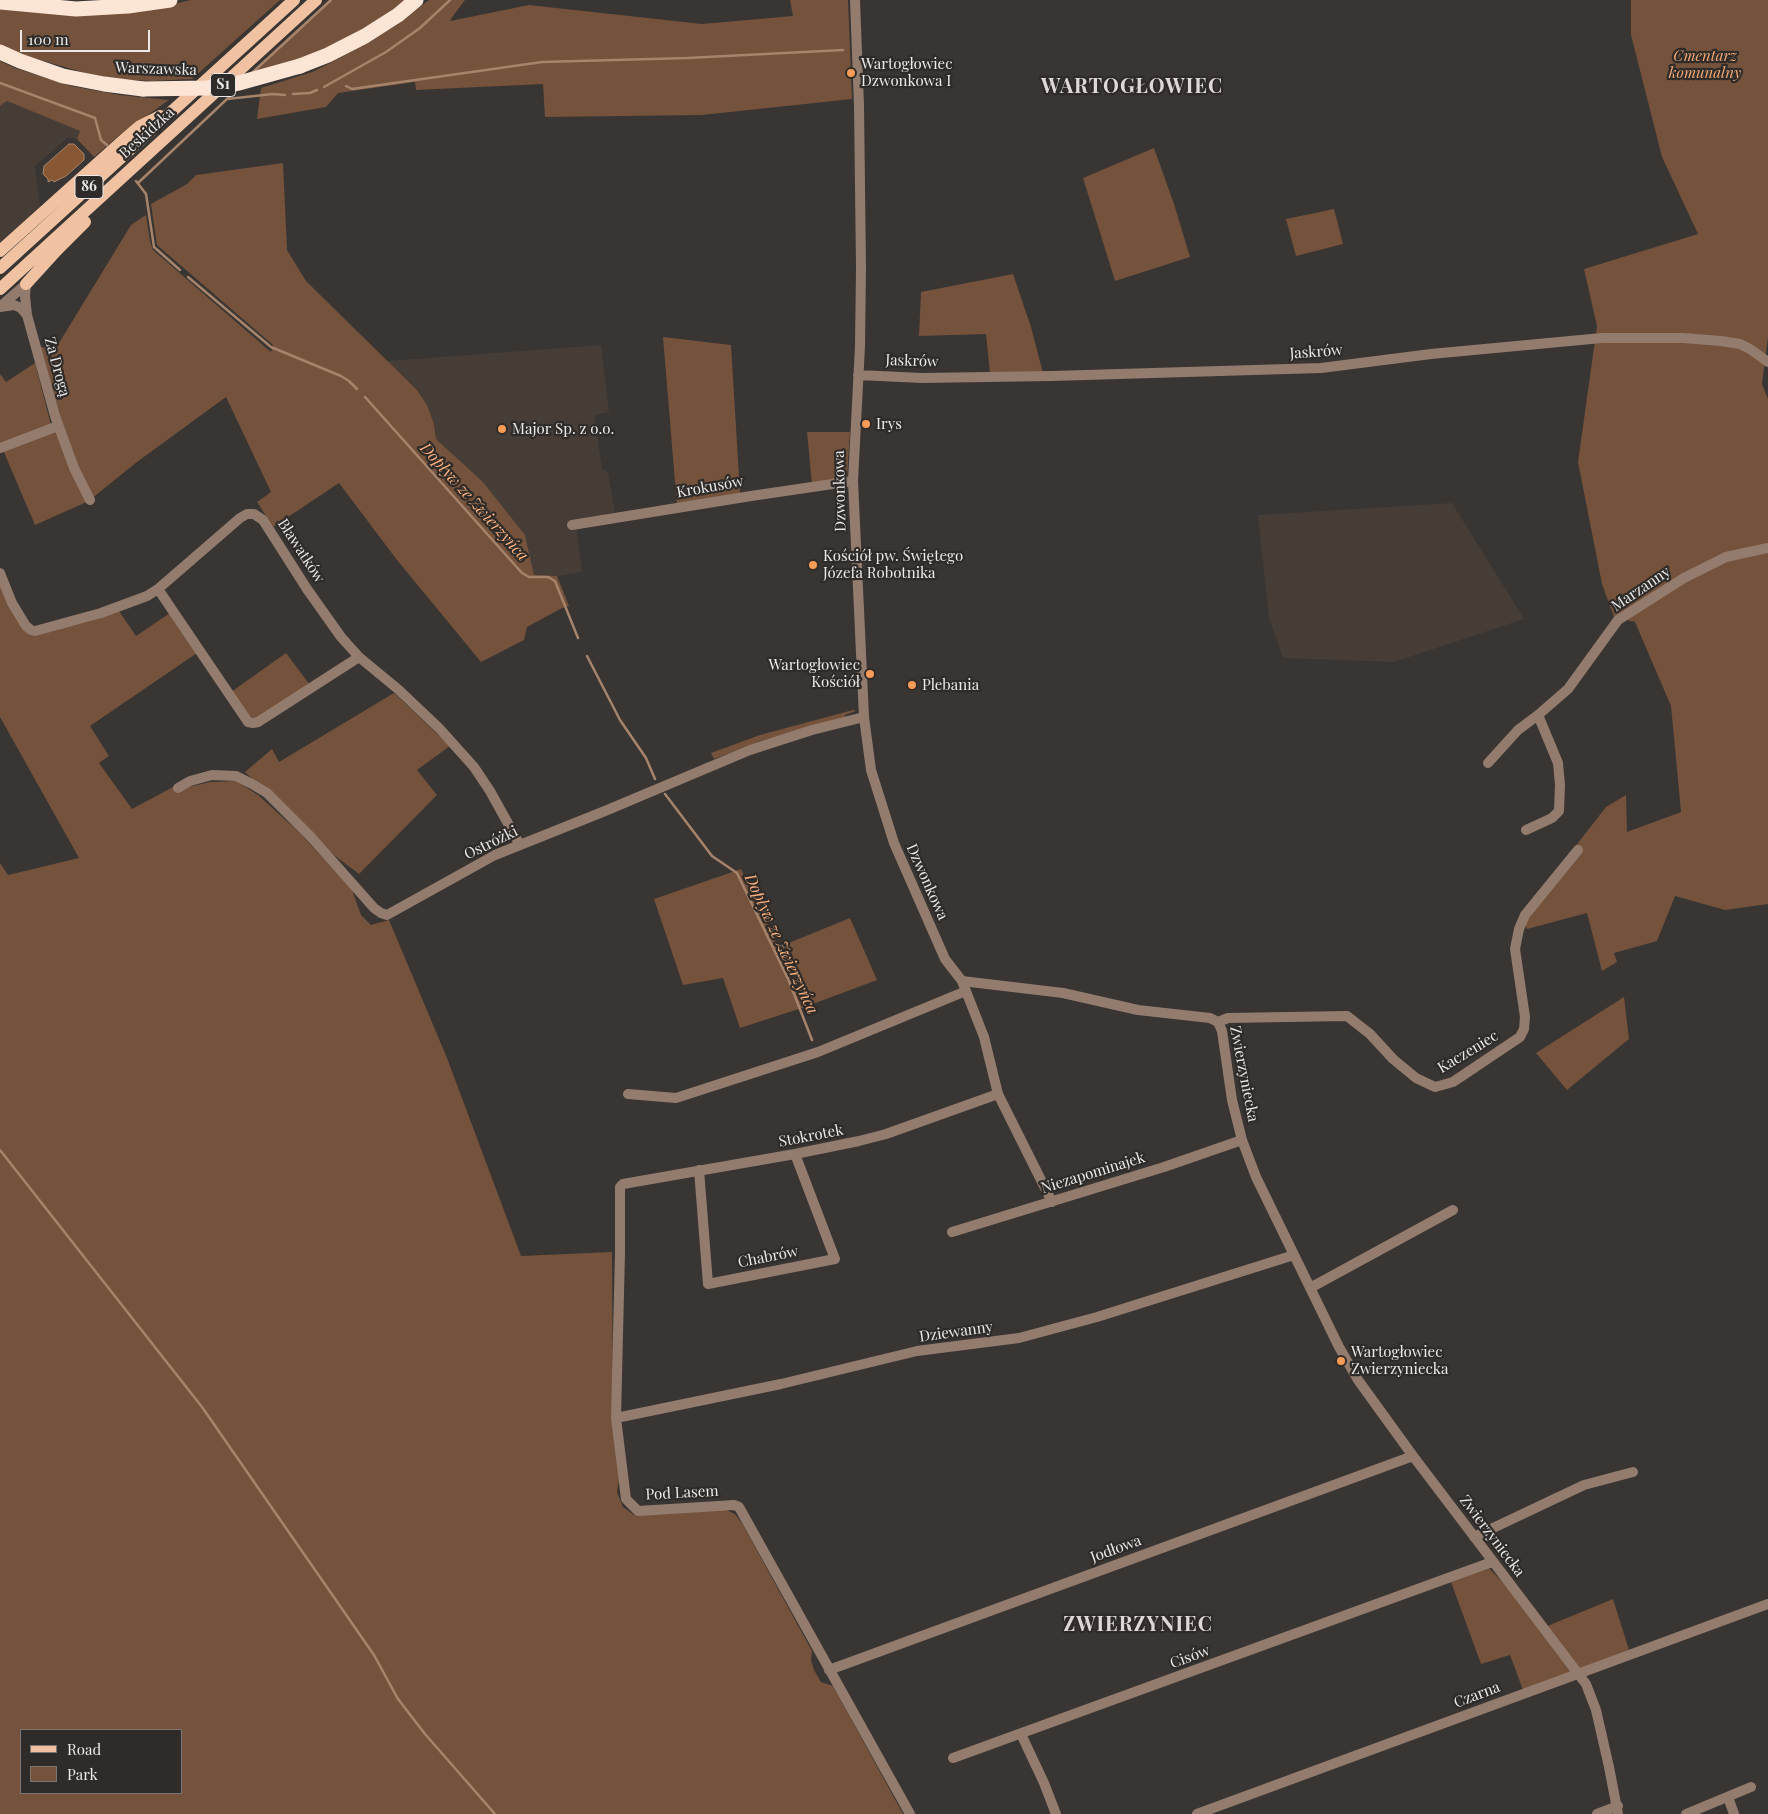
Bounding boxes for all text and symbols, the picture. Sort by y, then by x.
scale bar [22,20,152,52]
text: 100 m [28,29,69,49]
park label: Cmentarz komunalny [1669,47,1741,82]
place label: Wartogłowiec Dzwonkowa I [861,55,952,90]
street label: Warszawska [115,59,197,79]
marker: Wartogłowiec Dzwonkowa I [845,67,857,79]
road number: S1 [210,74,236,96]
district label: WARTOGŁOWIEC [1040,75,1224,99]
street label: Beskidzka [116,104,178,162]
road number: 86 [75,176,103,198]
street label: Za Drogą [40,335,74,399]
street label: Jaskrów [1289,341,1343,363]
street label: Jaskrów [885,351,939,371]
place label: Irys [876,415,902,433]
marker: Irys [860,418,872,430]
place label: Major Sp. z o.o. [512,420,614,438]
marker: Major Sp. z o.o. [496,423,508,435]
water label: Dopływ ze Zwierzyńca [416,439,532,565]
street label: Dzwonkowa [830,450,850,532]
street label: Krokusów [675,472,745,502]
street label: Bławatków [274,516,328,586]
place label: Kościół pw. Świętego Józefa Robotnika [823,547,963,582]
marker: Kościół pw. Świętego Józefa Robotnika [807,559,819,571]
street label: Marzanny [1608,563,1674,615]
place label: Wartogłowiec Kościół [769,656,860,691]
marker: Wartogłowiec Kościół [864,668,876,680]
place label: Plebania [922,676,979,694]
marker: Plebania [906,679,918,691]
street label: Ostróżki [461,822,521,864]
street label: Dzwonkowa [902,841,952,923]
water label: Dopływ ze Zwierzyńca [740,871,822,1017]
street label: Zwierzyniecka [1226,1024,1262,1124]
street label: Kaczeniec [1434,1027,1502,1077]
street label: Stokrotek [777,1121,845,1151]
street label: Niezapominajek [1039,1149,1147,1197]
street label: Chabrów [736,1242,800,1272]
street label: Dziewanny [918,1318,994,1346]
place label: Wartogłowiec Zwierzyniecka [1351,1343,1448,1378]
marker: Wartogłowiec Zwierzyniecka [1335,1355,1347,1367]
street label: Pod Lasem [645,1482,719,1504]
street label: Zwierzyniecka [1456,1492,1528,1580]
street label: Jodłowa [1088,1532,1144,1566]
district label: ZWIERZYNIEC [1062,1613,1214,1637]
street label: Cisów [1168,1642,1212,1672]
street label: Czarna [1451,1678,1503,1712]
legend [20,1729,182,1794]
text: Road [67,1739,101,1759]
text: Park [67,1764,98,1784]

